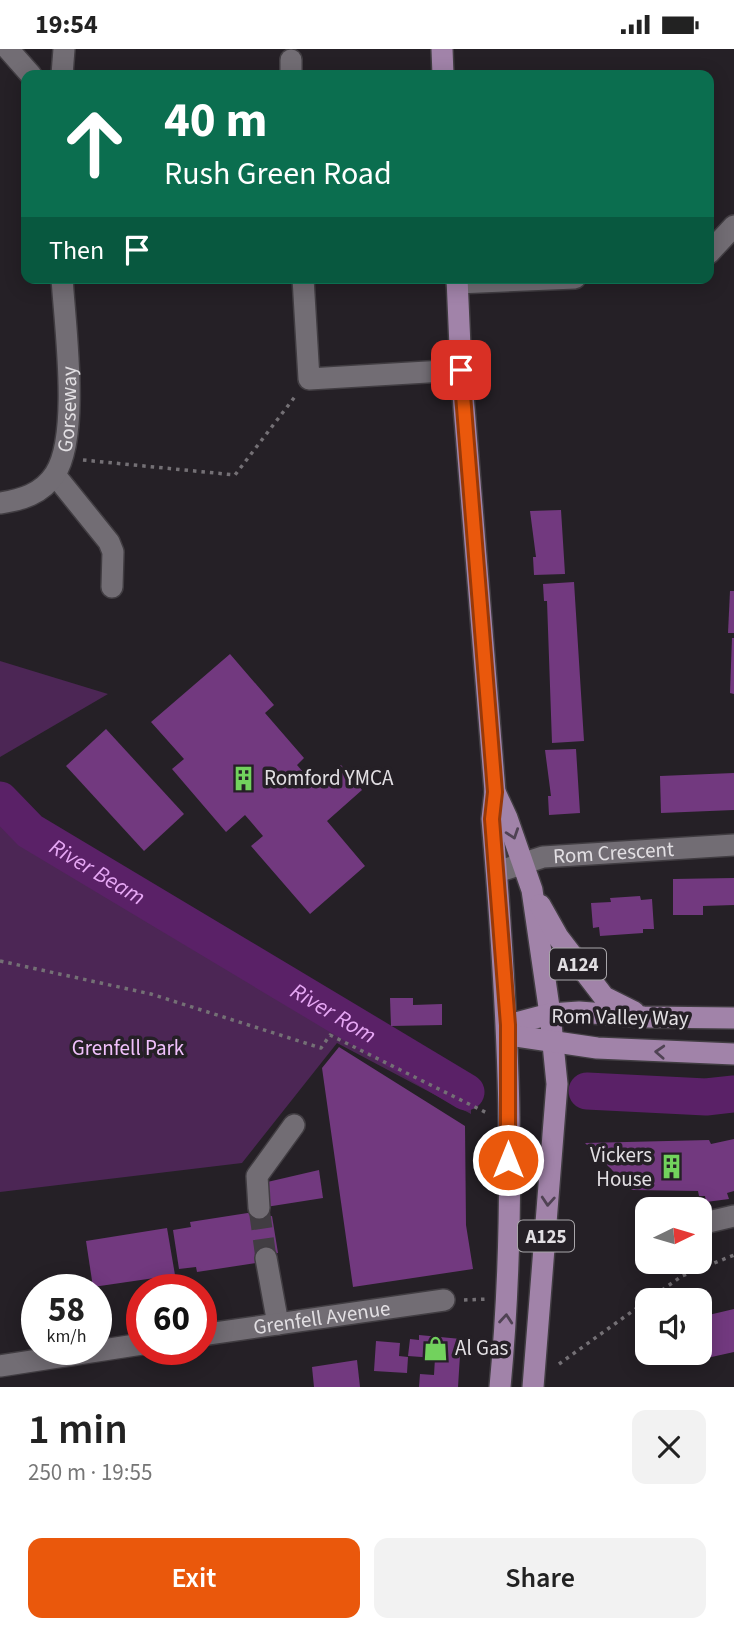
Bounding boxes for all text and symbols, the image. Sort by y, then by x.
text: 19:54 [35,6,98,43]
text: 40 m [164,86,268,156]
icon: ahead [49,98,140,189]
text: Rush Green Road [164,151,392,197]
icon: arrive [118,231,156,269]
text: Then [49,232,104,269]
pin [431,340,491,400]
icon: arrive [442,351,480,389]
street label: Gorseway [49,366,84,455]
place label: Romford YMCA [264,763,394,793]
building icon: Romford YMCA [230,764,258,792]
one-way arrow [505,827,519,840]
water label: River Beam [43,830,152,914]
street label: Rom Crescent [552,834,675,871]
road number: A124 [550,949,606,980]
water label: River Rom [284,975,382,1052]
street label: Rom Valley Way [551,1001,689,1033]
park label: Grenfell Park [72,1033,185,1063]
one-way arrow [655,1045,666,1060]
position arrow [471,1123,545,1197]
place label: Vickers House [590,1140,652,1194]
building icon: Vickers House [658,1153,686,1181]
one-way arrow [541,1196,556,1207]
north arrow [635,1197,712,1274]
map controls [635,1197,712,1365]
road number: A125 [518,1221,574,1252]
speed limit sign: 60 [126,1274,217,1365]
text: 58 [48,1285,85,1335]
button: sound [635,1288,712,1365]
street label: Grenfell Avenue [251,1293,392,1342]
one-way arrow [499,1313,514,1325]
text: km/h [47,1324,86,1349]
place label: Al Gas [455,1333,508,1363]
shop icon: Al Gas [421,1334,449,1362]
text: 1 min [28,1400,128,1460]
button: close [632,1410,706,1484]
text: 250 m · 19:55 [28,1456,152,1489]
button: Exit [28,1538,360,1618]
button: Share [374,1538,706,1618]

